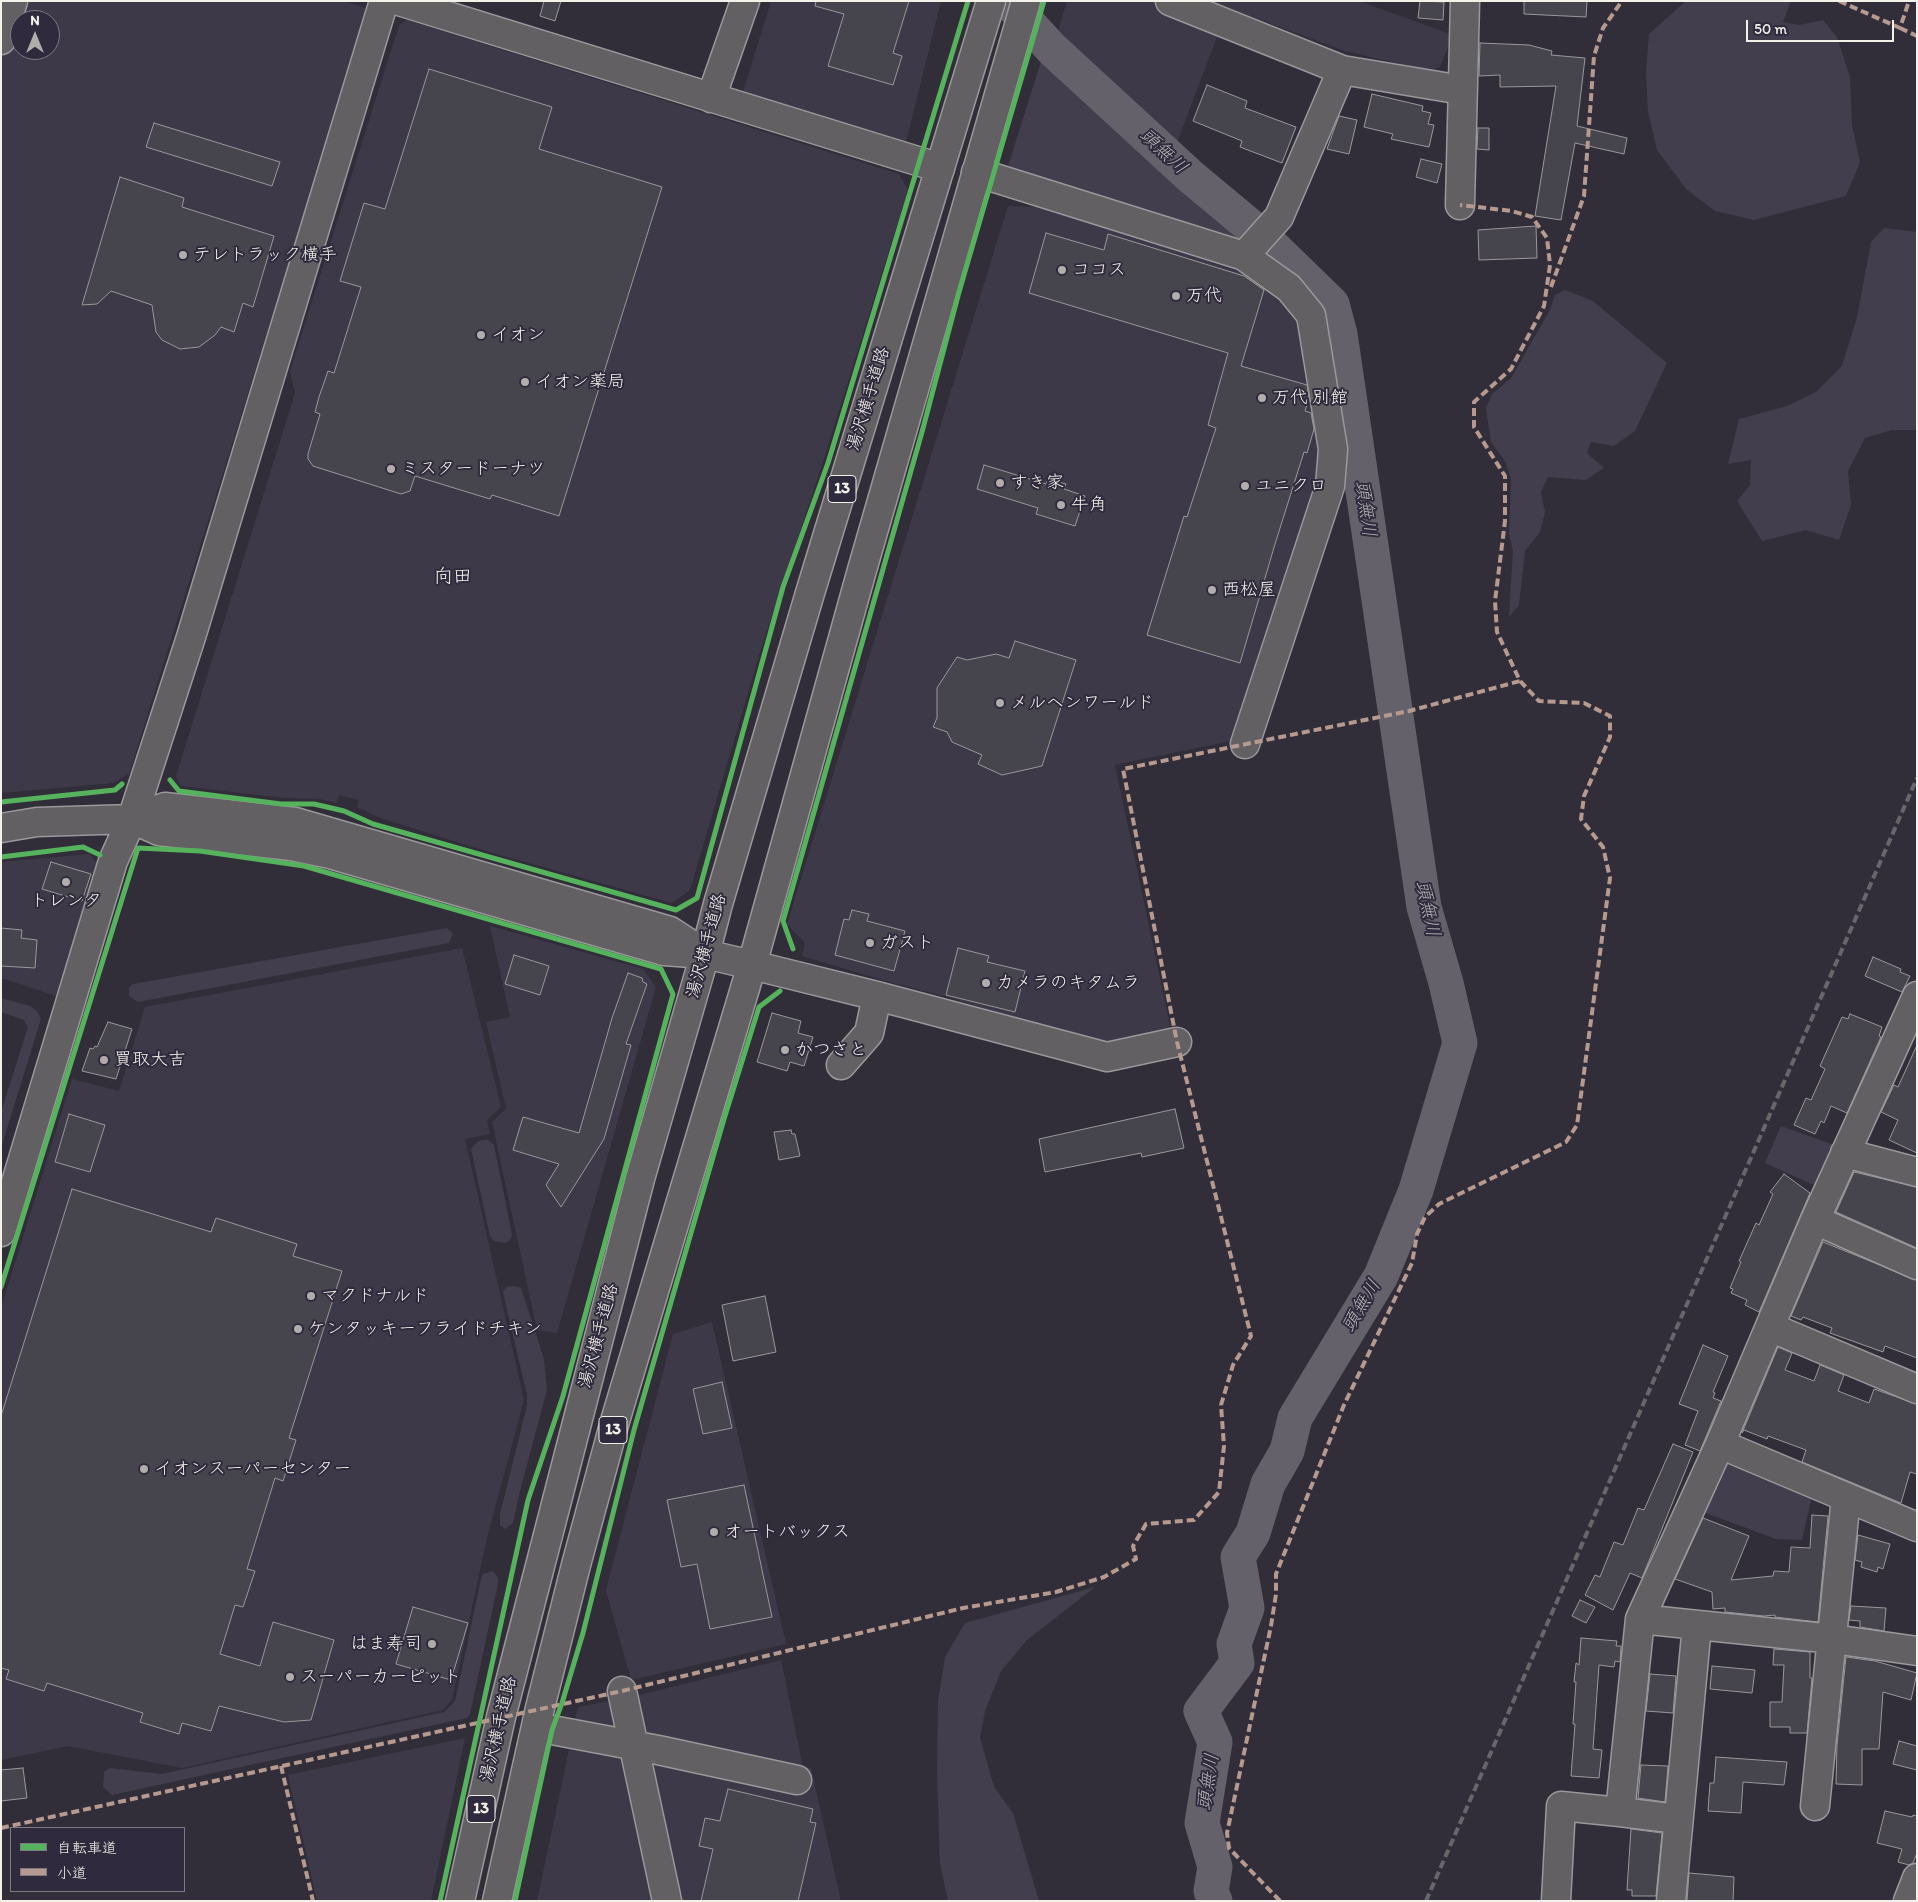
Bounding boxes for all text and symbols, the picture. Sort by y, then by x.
north arrow [10,10,60,60]
scale bar [1748,10,1896,42]
text: N [30,12,40,29]
text: 50 m [1754,20,1787,38]
water label: 頭無川 [1134,124,1192,180]
place label: テレトラック横手 [193,244,337,266]
marker: テレトラック横手 [177,249,189,261]
place label: ココス [1072,259,1126,281]
marker: ココス [1056,264,1068,276]
place label: 万代 [1186,285,1222,307]
marker: 万代 [1170,290,1182,302]
place label: イオン [491,324,545,346]
marker: イオン [475,329,487,341]
street label: 湯沢横手道路 [843,344,895,454]
place label: イオン薬局 [535,371,625,393]
marker: イオン薬局 [519,376,531,388]
place label: 万代 別館 [1272,387,1348,409]
marker: 万代 別館 [1256,392,1268,404]
place label: ミスタードーナツ [401,458,545,480]
marker: ミスタードーナツ [385,463,397,475]
place label: すき家 [1010,472,1064,494]
place label: ユニクロ [1255,475,1327,497]
road number: 13 [828,476,856,502]
marker: すき家 [994,477,1006,489]
water label: 頭無川 [1350,479,1380,539]
marker: ユニクロ [1239,480,1251,492]
place label: 牛角 [1071,494,1107,516]
marker: 牛角 [1055,499,1067,511]
district label: 向田 [434,566,472,588]
place label: 西松屋 [1222,579,1276,601]
marker: 西松屋 [1206,584,1218,596]
place label: メルヘンワールド [1010,692,1154,714]
marker: メルヘンワールド [994,697,1006,709]
marker: トレンタ [60,876,72,888]
water label: 頭無川 [1410,879,1444,939]
place label: トレンタ [30,890,102,912]
street label: 湯沢横手道路 [683,891,731,1001]
place label: ガスト [880,932,934,954]
marker: ガスト [864,937,876,949]
place label: カメラのキタムラ [996,972,1140,994]
marker: カメラのキタムラ [980,977,992,989]
place label: かつさと [795,1039,867,1061]
marker: かつさと [779,1044,791,1056]
place label: 買取大吉 [114,1049,186,1071]
marker: 買取大吉 [98,1054,110,1066]
water label: 頭無川 [1338,1276,1386,1336]
street label: 湯沢横手道路 [575,1281,623,1391]
place label: マクドナルド [321,1285,429,1307]
marker: マクドナルド [305,1290,317,1302]
place label: ケンタッキーフライドチキン [308,1318,542,1340]
marker: ケンタッキーフライドチキン [292,1323,304,1335]
road number: 13 [599,1416,627,1444]
place label: イオンスーパーセンター [154,1458,351,1480]
marker: イオンスーパーセンター [138,1463,150,1475]
place label: オートバックス [724,1521,850,1543]
marker: オートバックス [708,1526,720,1538]
place label: はま寿司 [350,1633,422,1655]
marker: はま寿司 [426,1638,438,1650]
place label: スーパーカーピット [300,1666,461,1688]
marker: スーパーカーピット [284,1671,296,1683]
street label: 湯沢横手道路 [476,1674,522,1784]
water label: 頭無川 [1193,1752,1225,1812]
road number: 13 [467,1796,495,1822]
legend [10,1827,185,1892]
text: 自転車道 [57,1839,117,1857]
text: 小道 [57,1864,87,1882]

